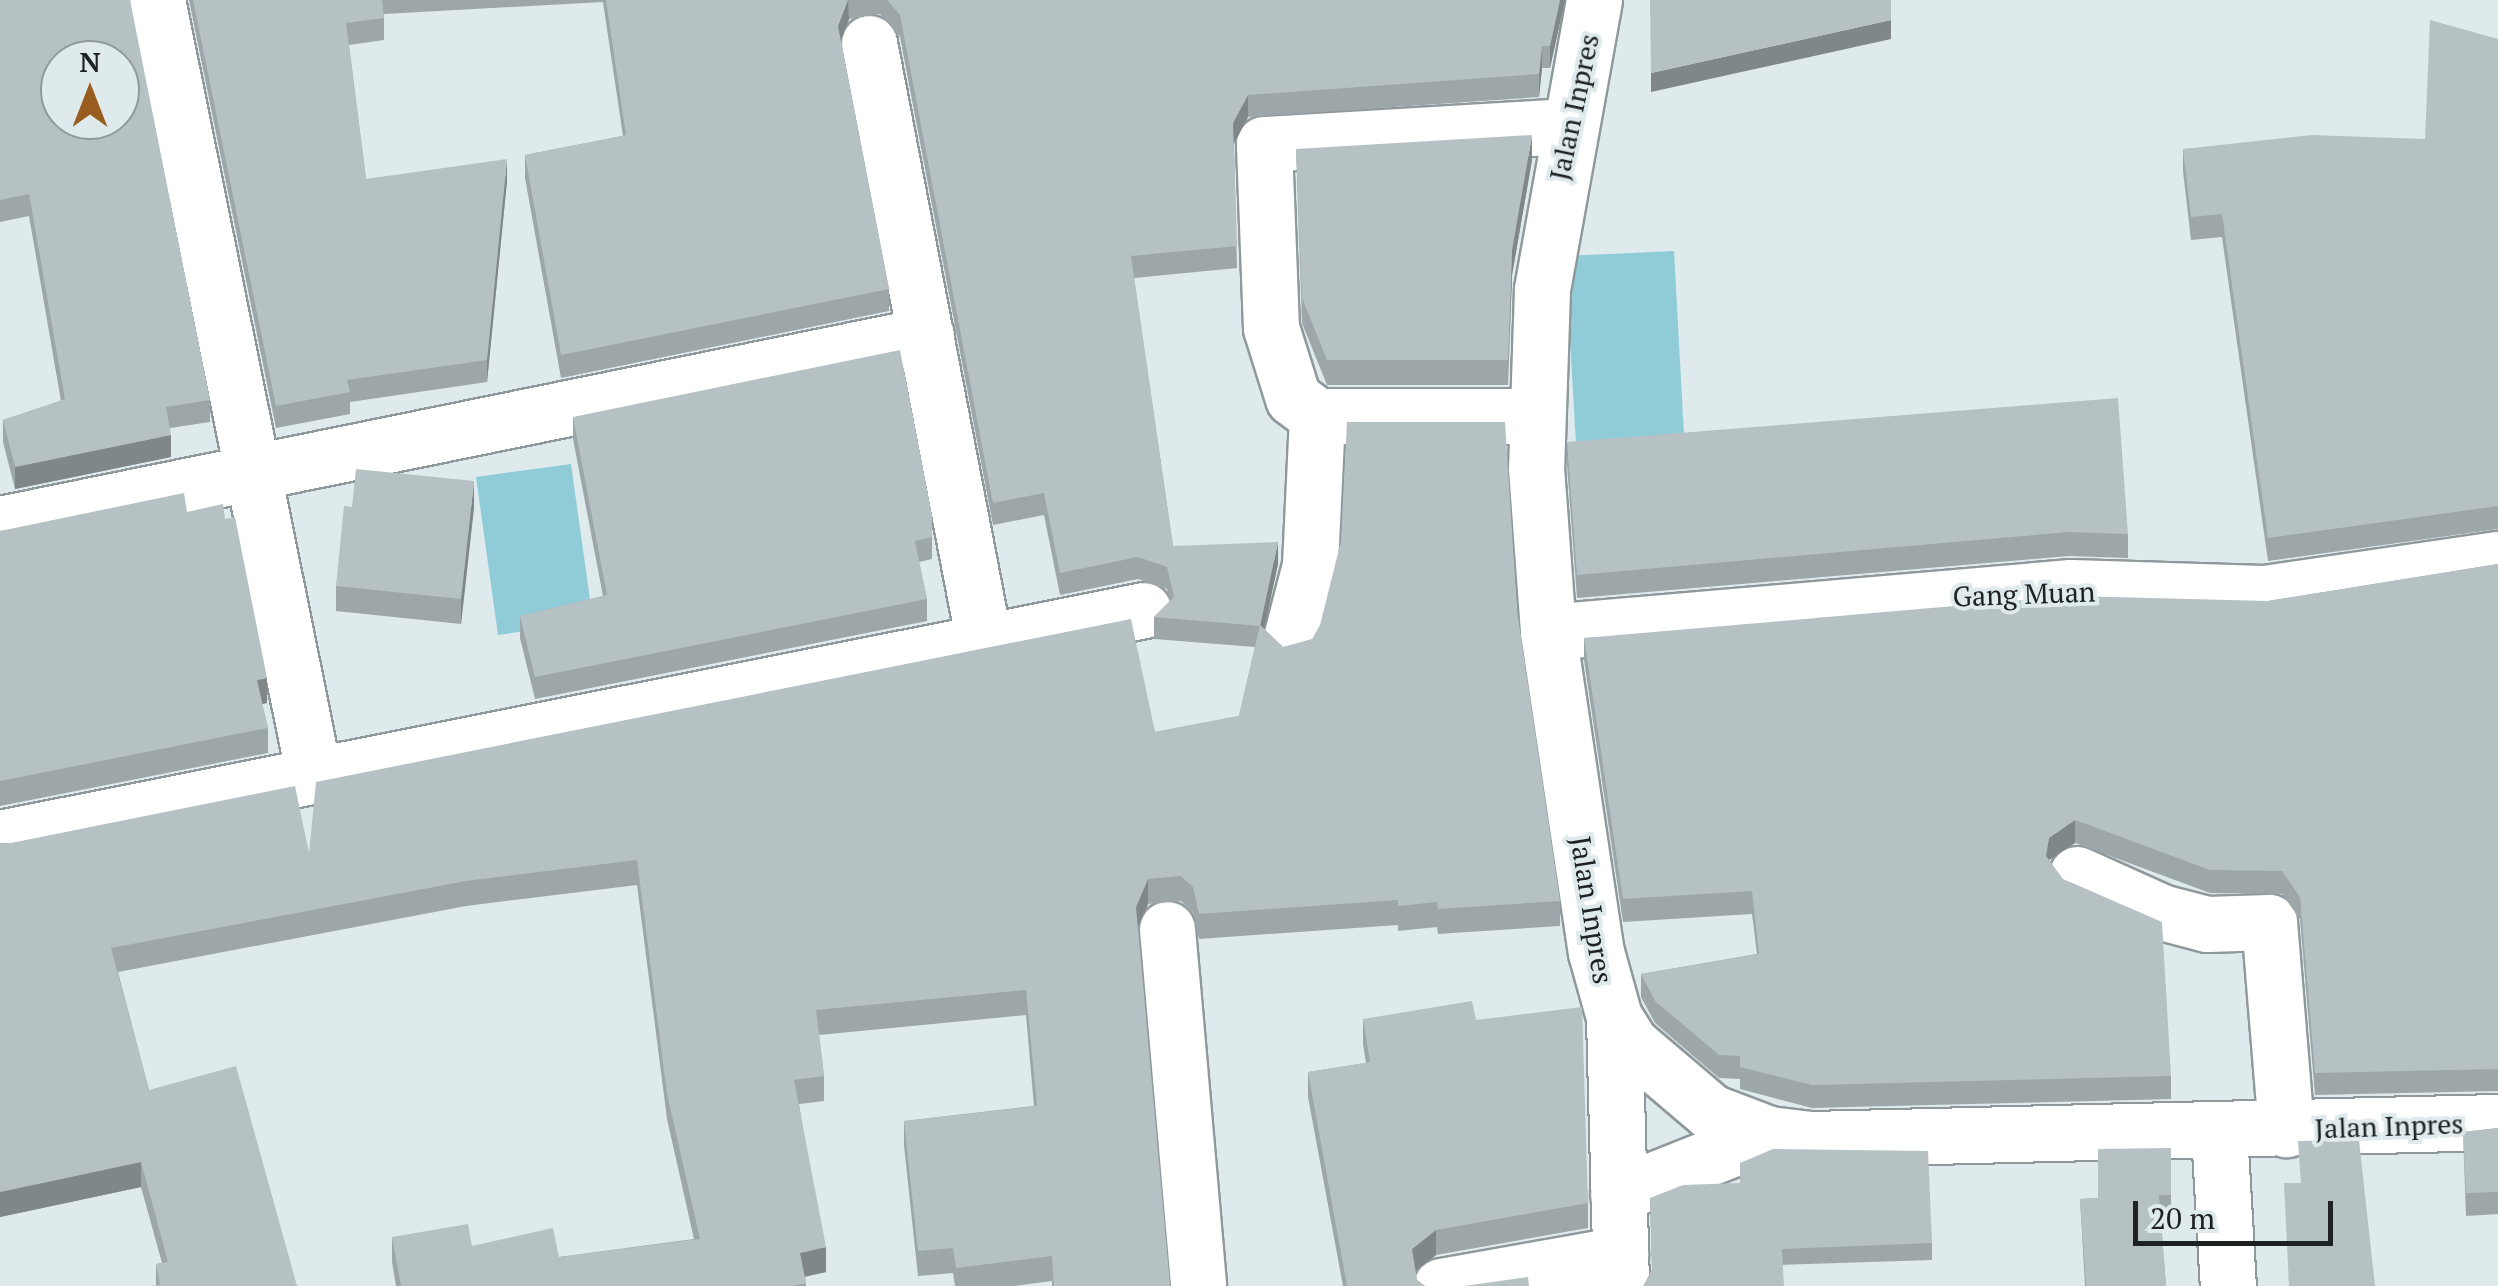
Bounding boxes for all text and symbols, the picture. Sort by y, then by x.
street label: Jalan Inpres [1542,31,1606,183]
north arrow [40,40,140,140]
text: N [79,43,101,80]
street label: Gang Muan [1952,575,2096,613]
street label: Jalan Inpres [1564,834,1620,986]
street label: Jalan Inpres [2314,1107,2464,1145]
scale bar [2138,1181,2338,1243]
text: 20 m [2150,1198,2215,1238]

